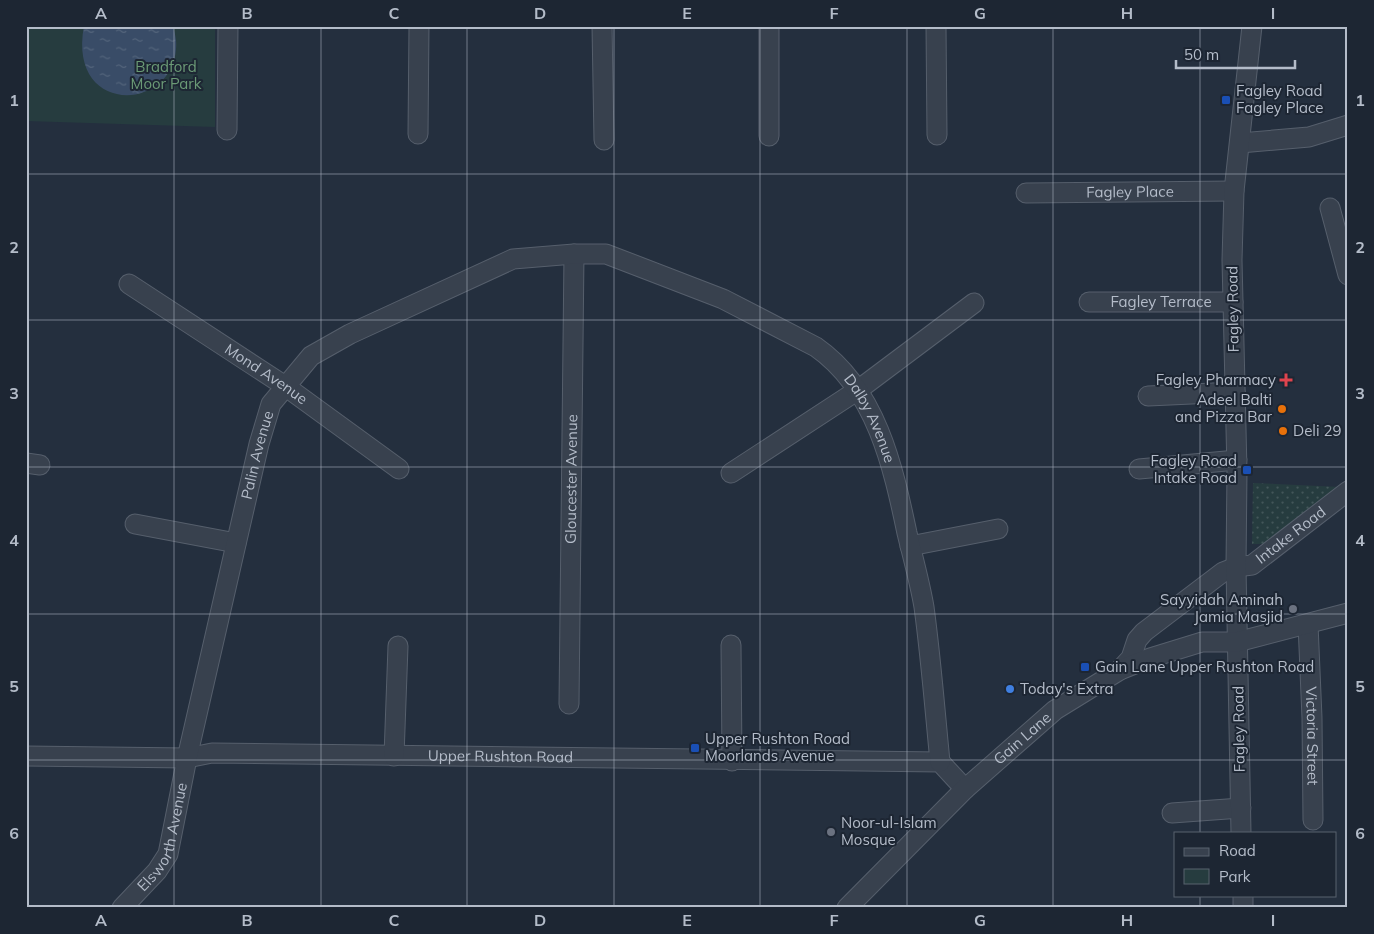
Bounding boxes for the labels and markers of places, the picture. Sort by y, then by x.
place label: Fagley Road Fagley Place [1236,81,1323,117]
marker: Fagley Road Fagley Place [1220,94,1232,106]
place label: Fagley Pharmacy [1156,370,1276,389]
marker: Fagley Pharmacy [1280,374,1292,386]
place label: Adeel Balti and Pizza Bar [1175,390,1273,426]
marker: Adeel Balti and Pizza Bar [1276,403,1288,415]
place label: Deli 29 [1293,421,1341,440]
marker: Deli 29 [1277,425,1289,437]
place label: Fagley Road Intake Road [1151,451,1237,487]
marker: Fagley Road Intake Road [1241,464,1253,476]
place label: Sayyidah Aminah Jamia Masjid [1160,590,1283,626]
marker: Sayyidah Aminah Jamia Masjid [1287,603,1299,615]
place label: Gain Lane Upper Rushton Road [1095,657,1314,676]
marker: Gain Lane Upper Rushton Road [1079,661,1091,673]
place label: Today's Extra [1020,679,1114,698]
marker: Today's Extra [1004,683,1016,695]
place label: Upper Rushton Road Moorlands Avenue [705,729,850,765]
marker: Upper Rushton Road Moorlands Avenue [689,742,701,754]
place label: Noor-ul-Islam Mosque [841,813,937,849]
marker: Noor-ul-Islam Mosque [825,826,837,838]

